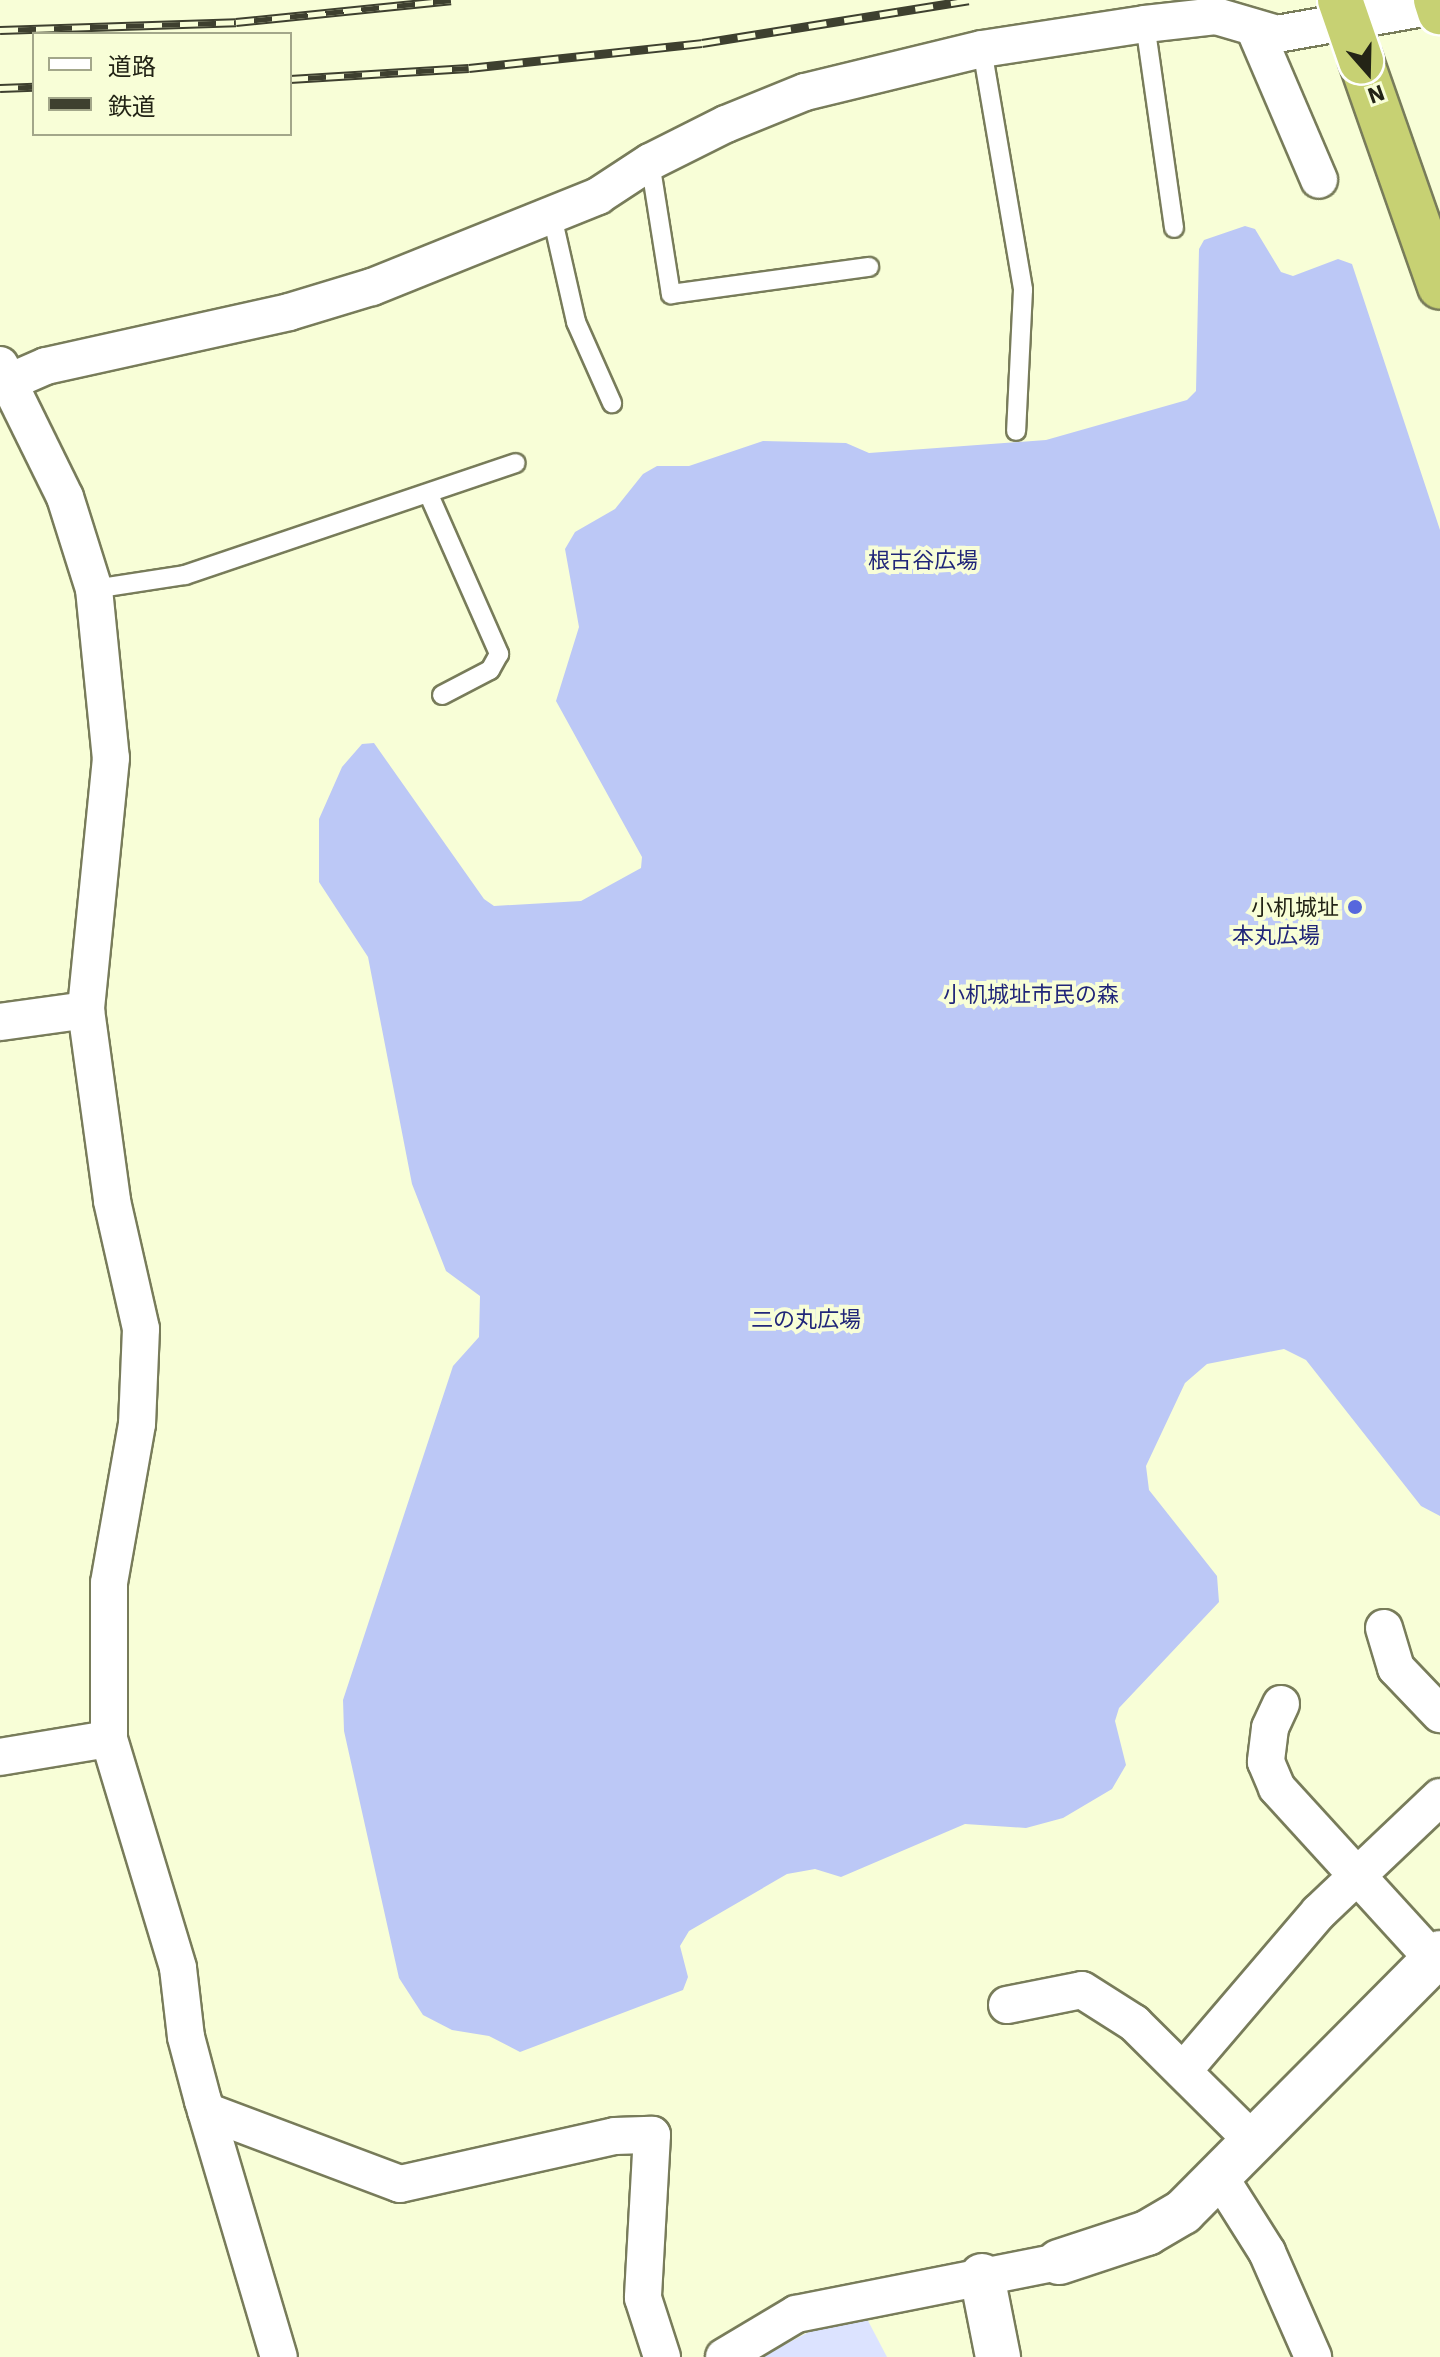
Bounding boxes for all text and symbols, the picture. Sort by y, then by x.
legend [32,32,292,136]
north arrow [1328,32,1408,112]
text: 道路 [108,50,156,82]
text: N [1364,79,1389,111]
text: 鉄道 [108,90,156,122]
park label: 根古谷広場 [868,547,978,573]
place label: 小机城址 [1251,894,1339,920]
marker: 小机城址 [1346,898,1364,916]
park label: 本丸広場 [1232,922,1320,948]
park label: 小机城址市民の森 [943,981,1119,1007]
park label: 二の丸広場 [751,1306,861,1332]

